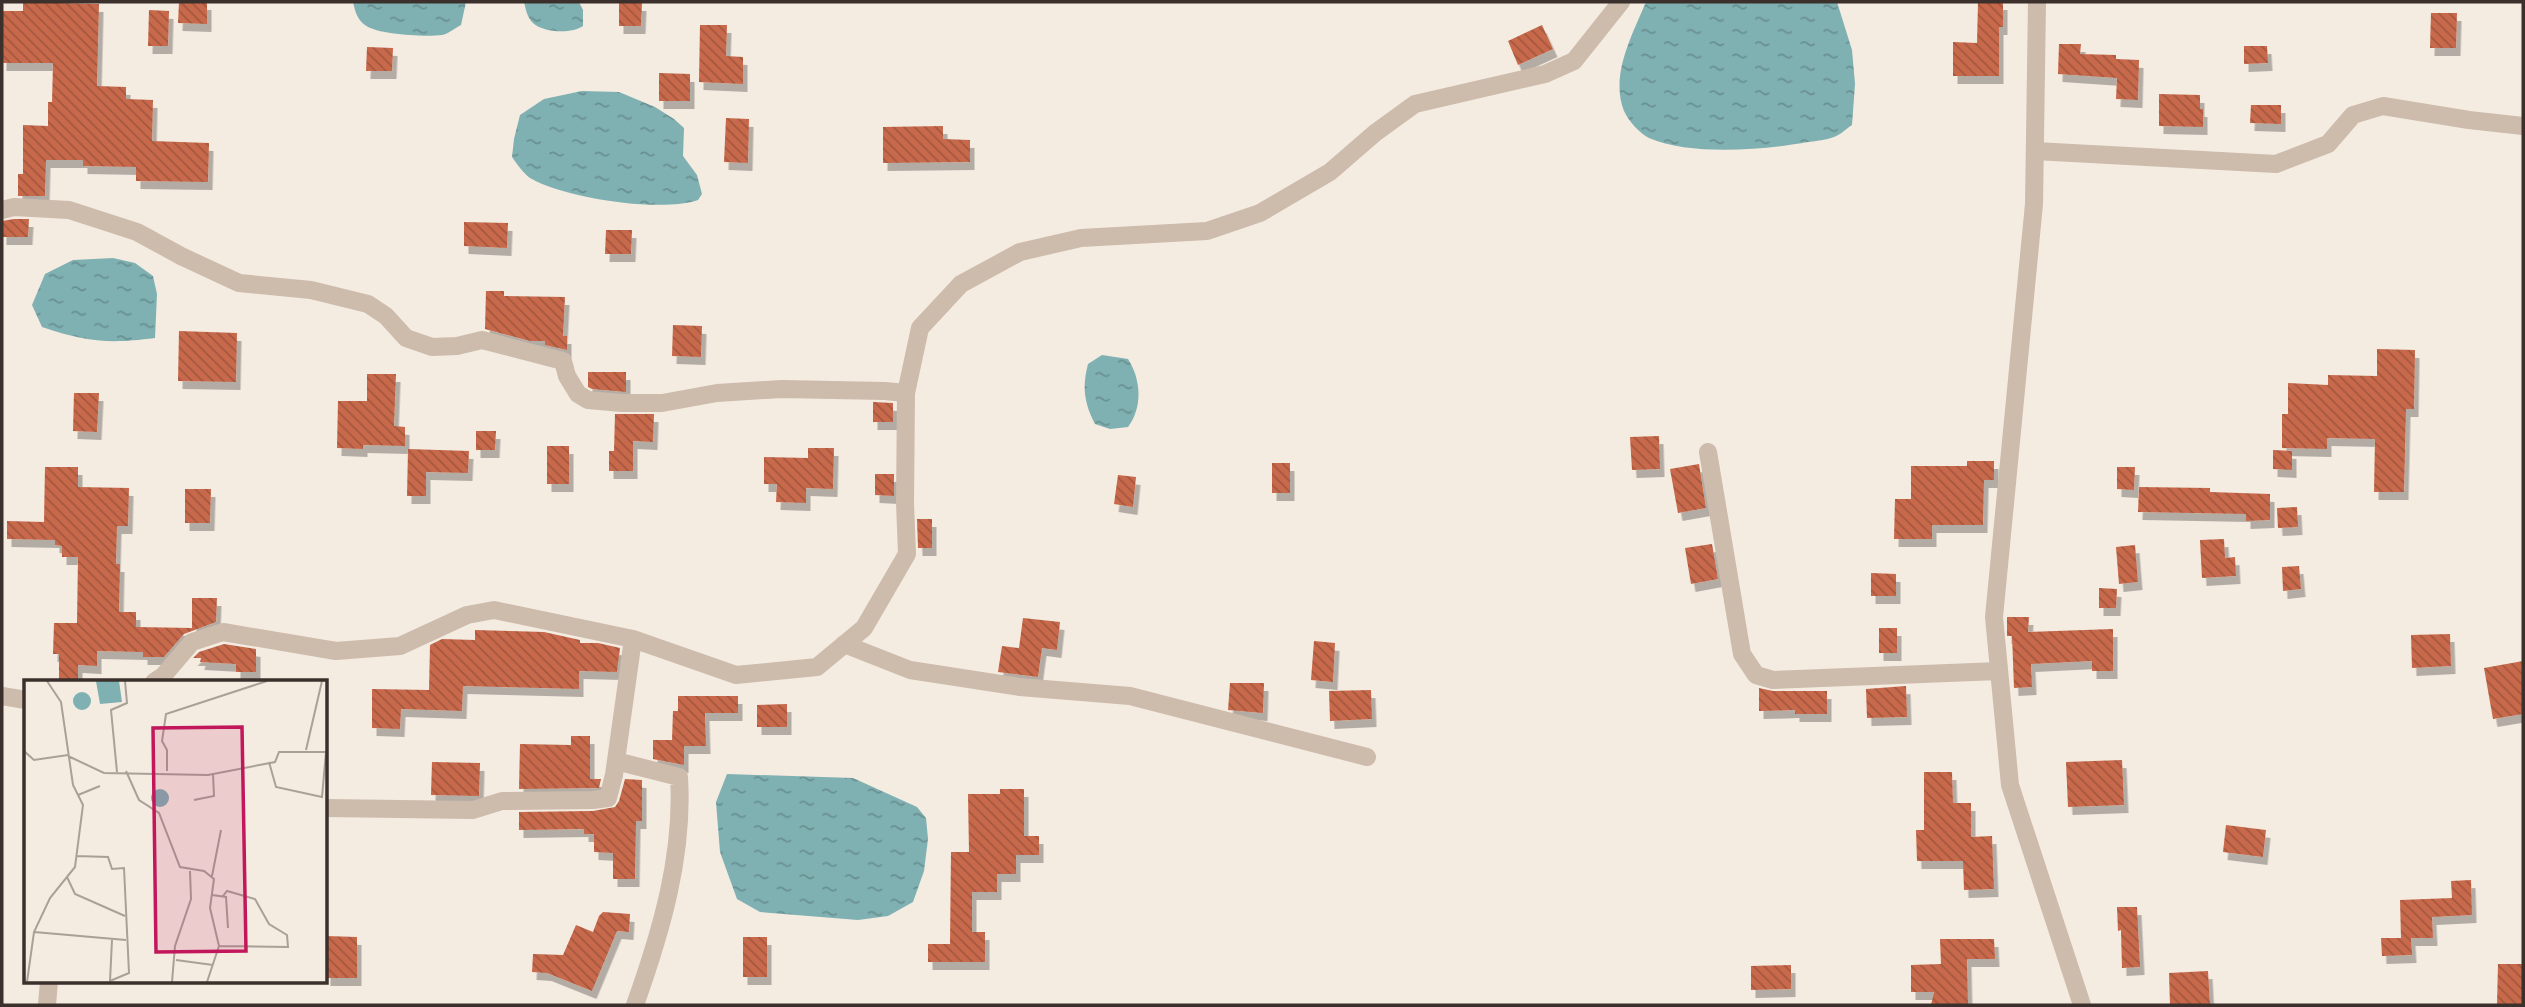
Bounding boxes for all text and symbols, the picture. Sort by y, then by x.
inset map [24,680,327,982]

